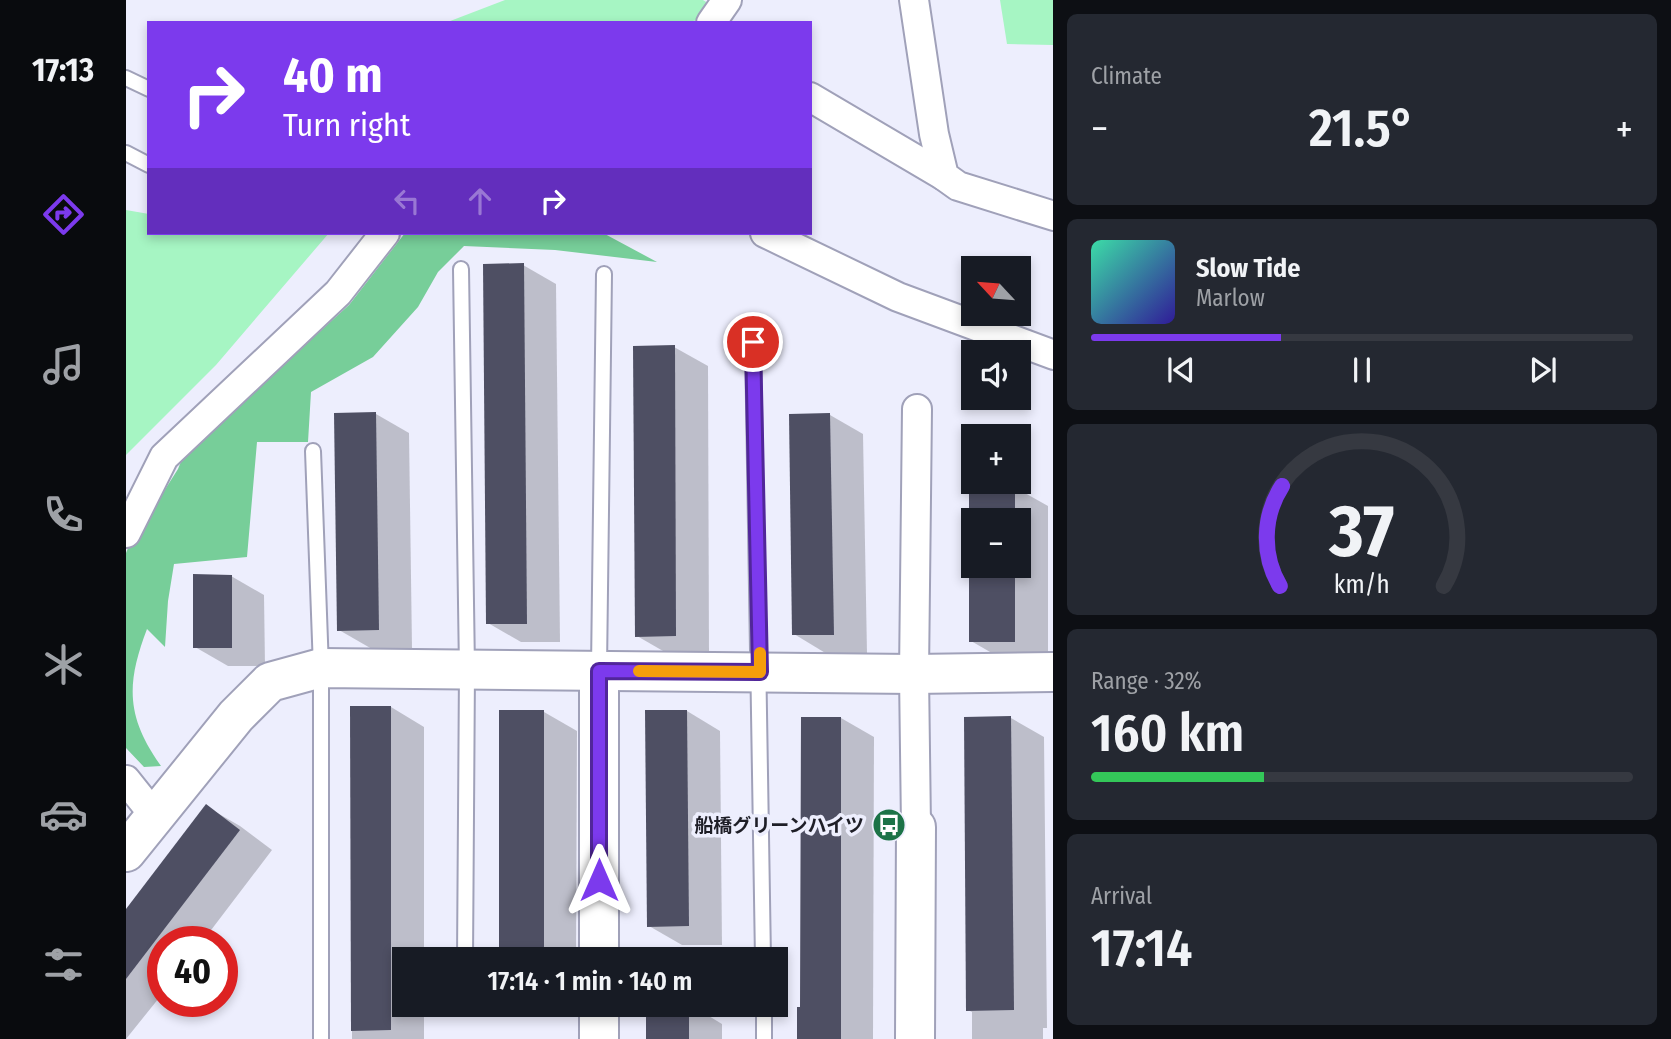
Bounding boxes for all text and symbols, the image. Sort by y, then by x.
text: 40 m [283,46,383,105]
icon: right [168,49,259,140]
text: 17:13 [32,51,94,89]
text: Climate [1091,62,1162,90]
text: 21.5° [1309,97,1415,160]
text: Turn right [283,106,410,144]
text: − [1091,106,1108,152]
text: + [1616,106,1633,152]
icon: left [388,182,426,220]
icon: ahead [461,182,499,220]
icon: right [534,182,572,220]
icon: directions [39,190,88,239]
text: Slow Tide [1196,253,1300,284]
north arrow [961,256,1031,326]
map controls [961,256,1031,578]
text: Marlow [1196,284,1265,312]
pin [723,312,783,372]
icon: arrive [734,323,772,361]
icon: music [39,340,88,389]
button: sound [961,340,1031,410]
icon: previous [1162,351,1200,389]
icon: pause [1343,351,1381,389]
icon: next [1524,351,1562,389]
button: + [961,424,1031,494]
text: 37 [1328,488,1395,575]
icon: phone [39,490,88,539]
button: − [961,508,1031,578]
text: km/h [1334,569,1390,599]
icon: climate [39,640,88,689]
text: Range · 32% [1091,667,1202,695]
text: 160 km [1091,702,1244,765]
icon: car [39,790,88,839]
bus stop icon: 船橋グリーンハイツ [870,806,908,844]
place label: 船橋グリーンハイツ [694,814,864,837]
position arrow [562,843,636,917]
text: Arrival [1091,882,1152,910]
text: 17:14 [1091,917,1192,980]
speed limit sign: 40 [147,926,238,1017]
icon: filters [39,940,88,989]
text: 17:14 · 1 min · 140 m [487,966,693,997]

